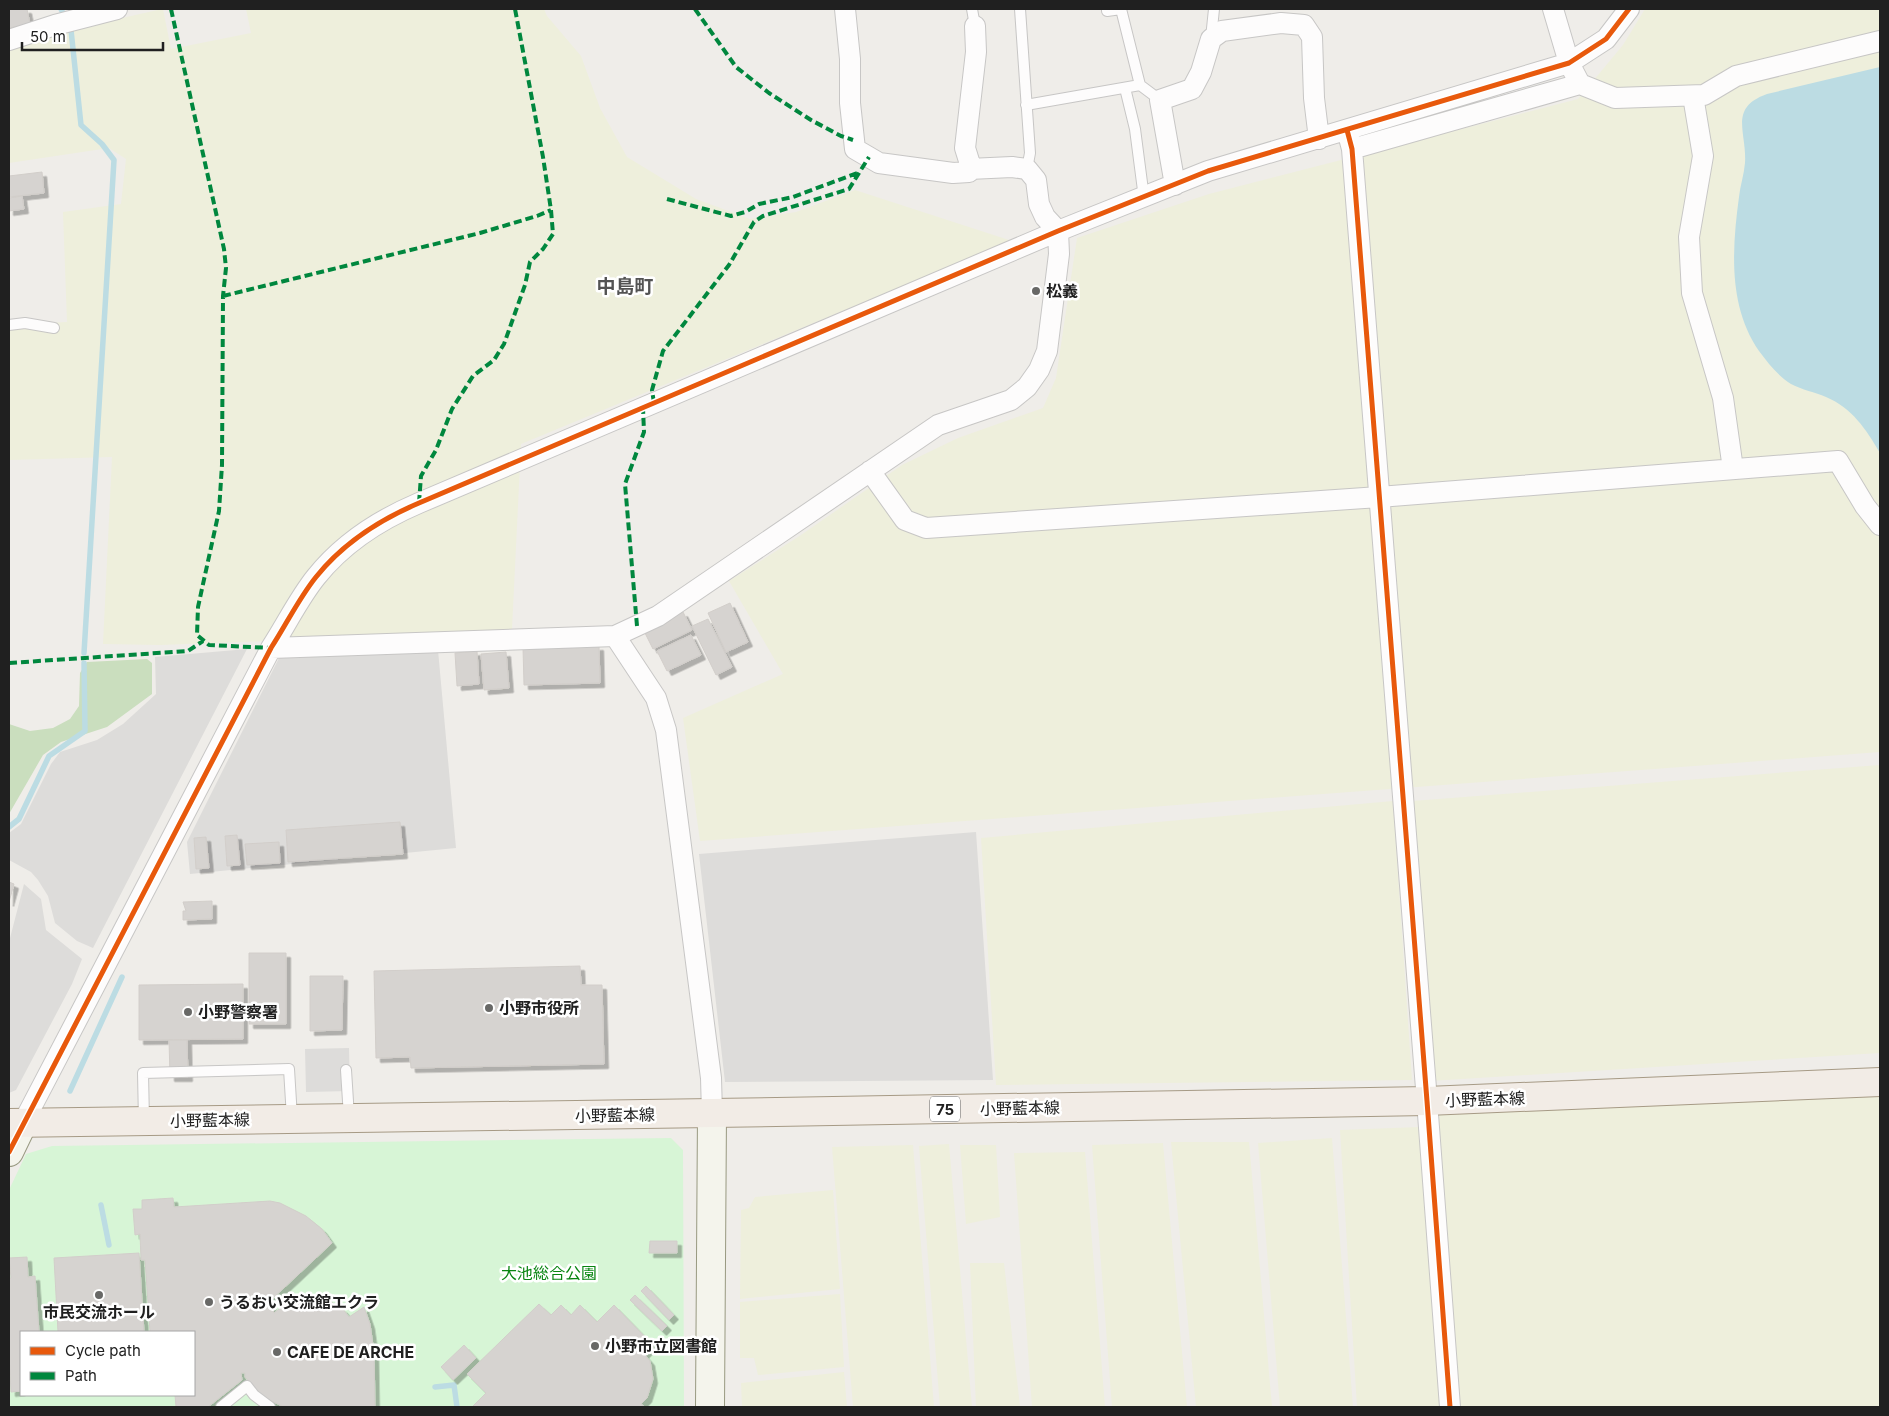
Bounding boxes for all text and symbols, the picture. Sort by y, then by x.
scale bar [22,20,164,52]
text: 50 m [30,27,66,46]
district label: 中島町 [596,275,654,298]
place label: 松義 [1046,281,1078,301]
marker: 松義 [1030,285,1042,297]
place label: 小野市役所 [499,998,579,1018]
place label: 小野警察署 [198,1002,278,1022]
marker: 小野市役所 [483,1002,495,1014]
marker: 小野警察署 [182,1006,194,1018]
street label: 小野藍本線 [1445,1088,1525,1110]
road number: 75 [930,1096,960,1122]
street label: 小野藍本線 [980,1097,1060,1119]
street label: 小野藍本線 [575,1104,655,1126]
street label: 小野藍本線 [170,1109,250,1131]
park label: 大池総合公園 [501,1263,597,1283]
marker: 市民交流ホール [93,1289,105,1301]
place label: うるおい交流館エクラ [219,1292,379,1312]
marker: うるおい交流館エクラ [203,1296,215,1308]
place label: 市民交流ホール [43,1302,155,1322]
legend [20,1331,195,1396]
place label: 小野市立図書館 [605,1336,717,1356]
marker: 小野市立図書館 [589,1340,601,1352]
text: Cycle path [65,1341,141,1360]
place label: CAFE DE ARCHE [287,1342,414,1362]
marker: CAFE DE ARCHE [271,1346,283,1358]
text: Path [65,1366,97,1385]

